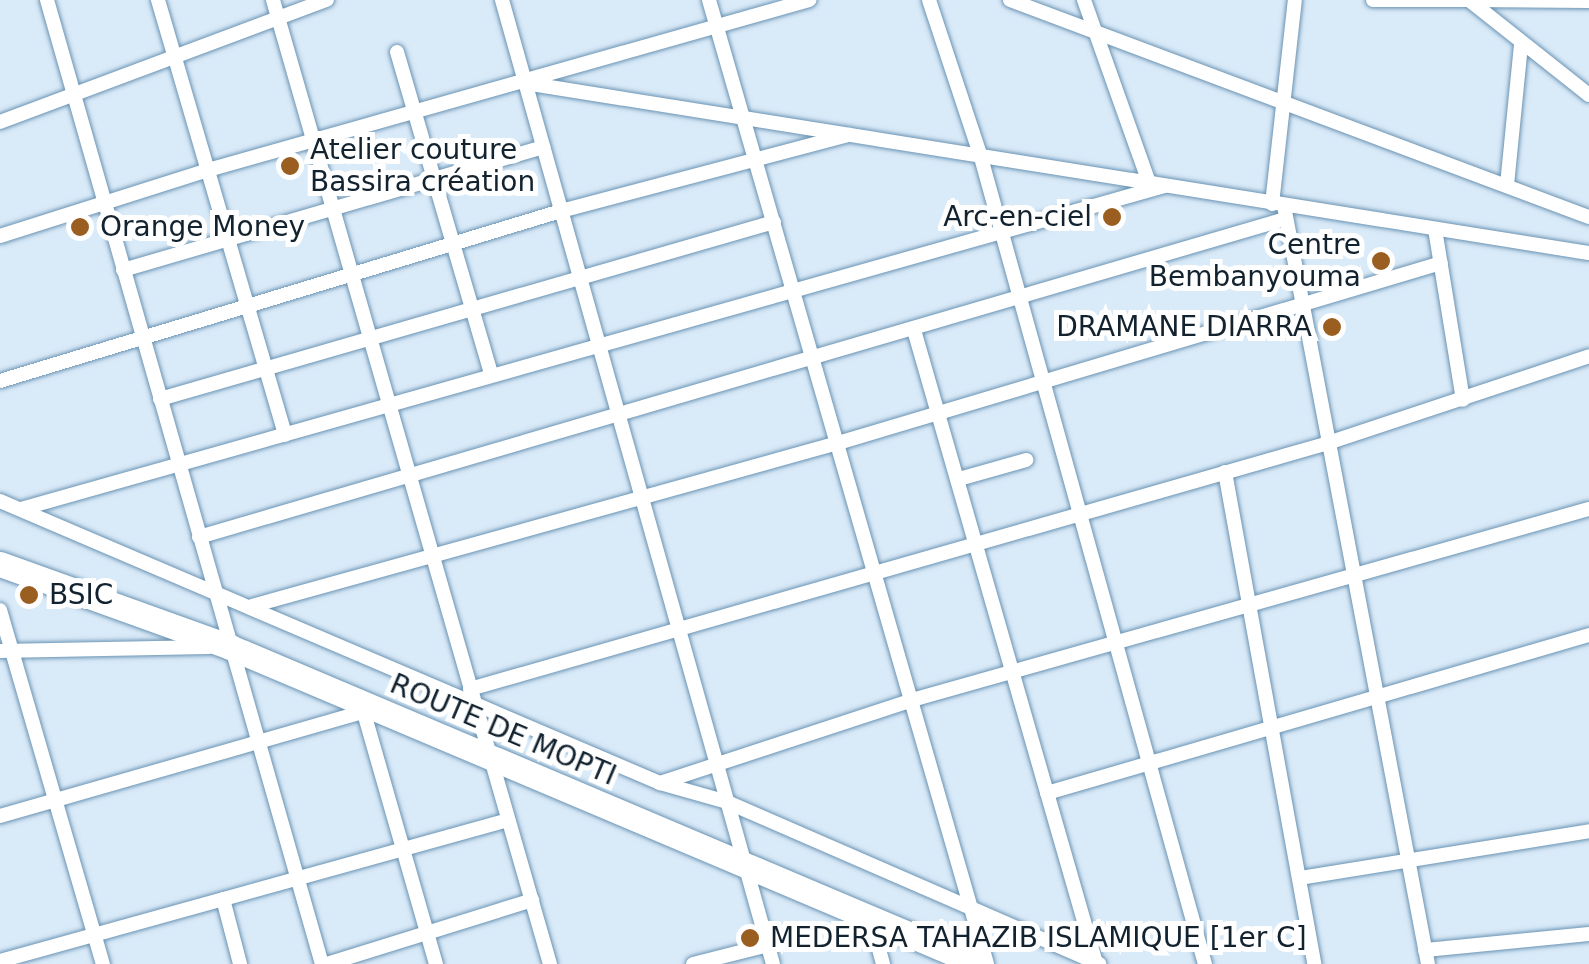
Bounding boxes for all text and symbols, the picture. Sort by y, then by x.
place label: Atelier couture Bassira création [310,133,535,199]
marker: Atelier couture Bassira création [279,155,301,177]
place label: Arc-en-ciel [943,200,1092,234]
marker: Arc-en-ciel [1101,206,1123,228]
place label: Orange Money [100,210,305,244]
marker: Orange Money [69,216,91,238]
place label: Centre Bembanyouma [1149,228,1361,294]
marker: Centre Bembanyouma [1370,250,1392,272]
place label: DRAMANE DIARRA [1056,310,1312,344]
marker: DRAMANE DIARRA [1321,316,1343,338]
place label: BSIC [49,578,113,612]
marker: BSIC [18,584,40,606]
street label: ROUTE DE MOPTI [385,667,621,793]
place label: MEDERSA TAHAZIB ISLAMIQUE [1er C] [770,921,1307,955]
marker: MEDERSA TAHAZIB ISLAMIQUE [1er C] [739,927,761,949]

